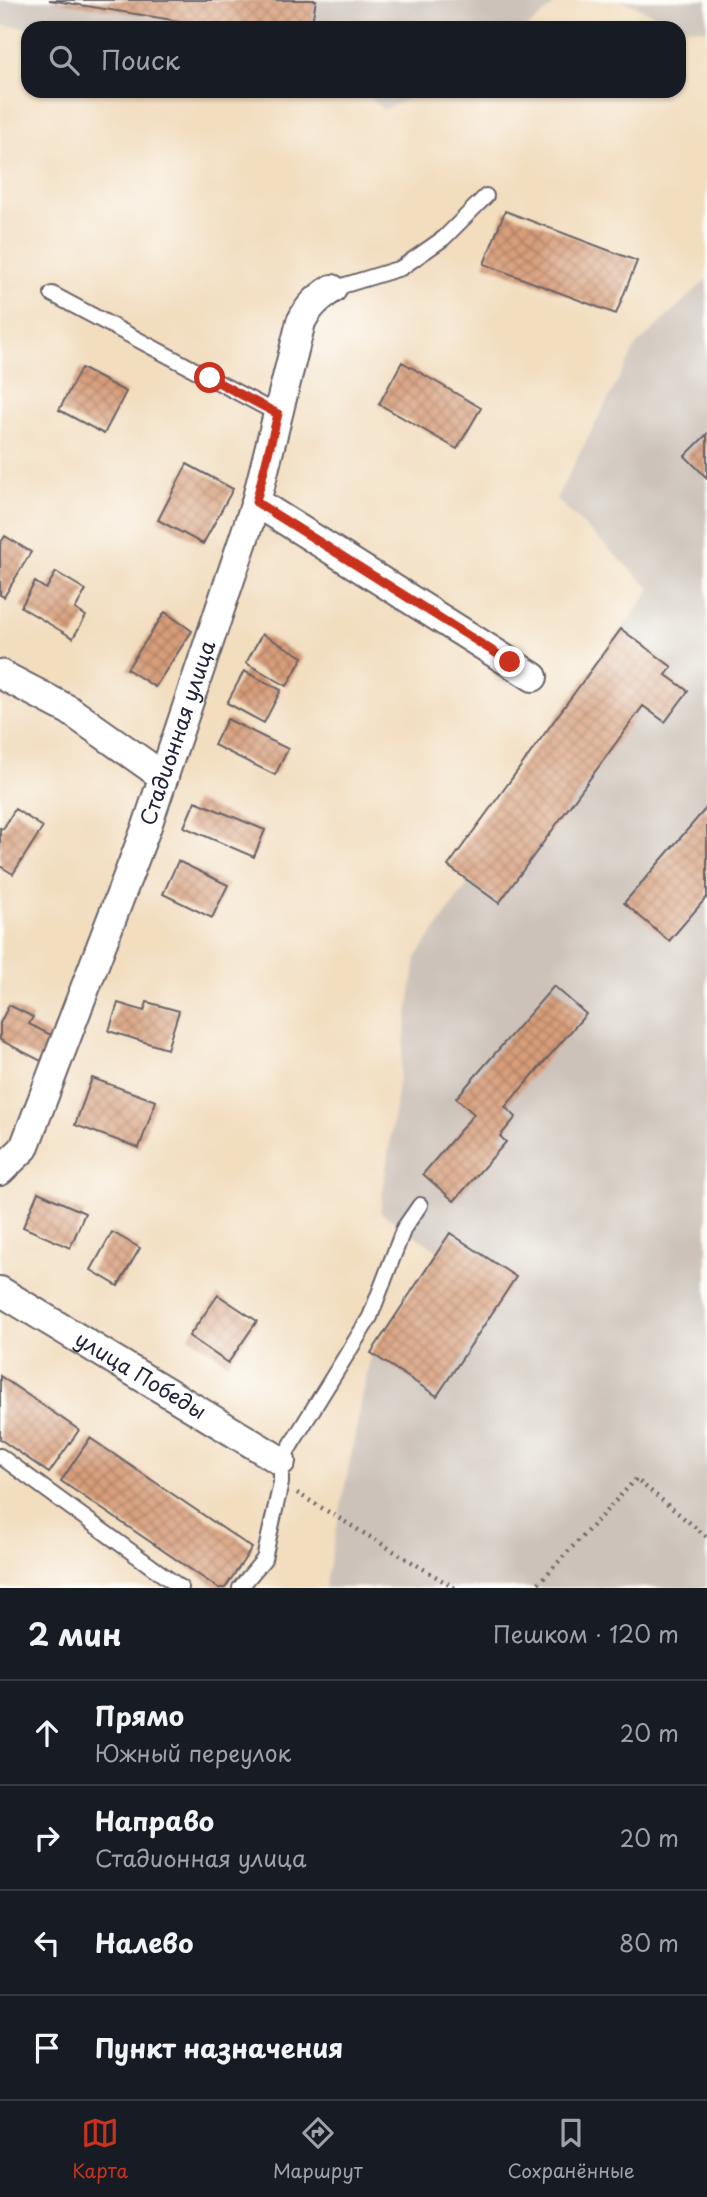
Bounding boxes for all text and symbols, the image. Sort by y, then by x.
search box [21,21,686,98]
text: Поиск [101,40,180,79]
icon: search [45,41,83,79]
route start [194,362,225,393]
street label: Стадионная улица [130,635,223,829]
route end [494,646,525,677]
street label: улица Победы [70,1322,213,1426]
text: 2 мин [28,1611,122,1656]
text: Пешком · 120 m [493,1616,679,1651]
text: Прямо [95,1696,184,1735]
icon: ahead [28,1714,66,1752]
text: 20 m [620,1715,679,1750]
text: Южный переулок [95,1735,291,1770]
text: Направо [95,1801,214,1840]
icon: right [28,1819,66,1857]
text: 20 m [620,1820,679,1855]
text: Стадионная улица [95,1840,307,1875]
text: Налево [95,1923,193,1962]
icon: left [28,1924,66,1962]
text: 80 m [619,1925,679,1960]
text: Пункт назначения [95,2028,343,2067]
icon: arrive [28,2029,66,2067]
tab: Карта [72,2114,128,2184]
tab: Маршрут [273,2114,363,2184]
tab: Сохранённые [508,2114,635,2184]

